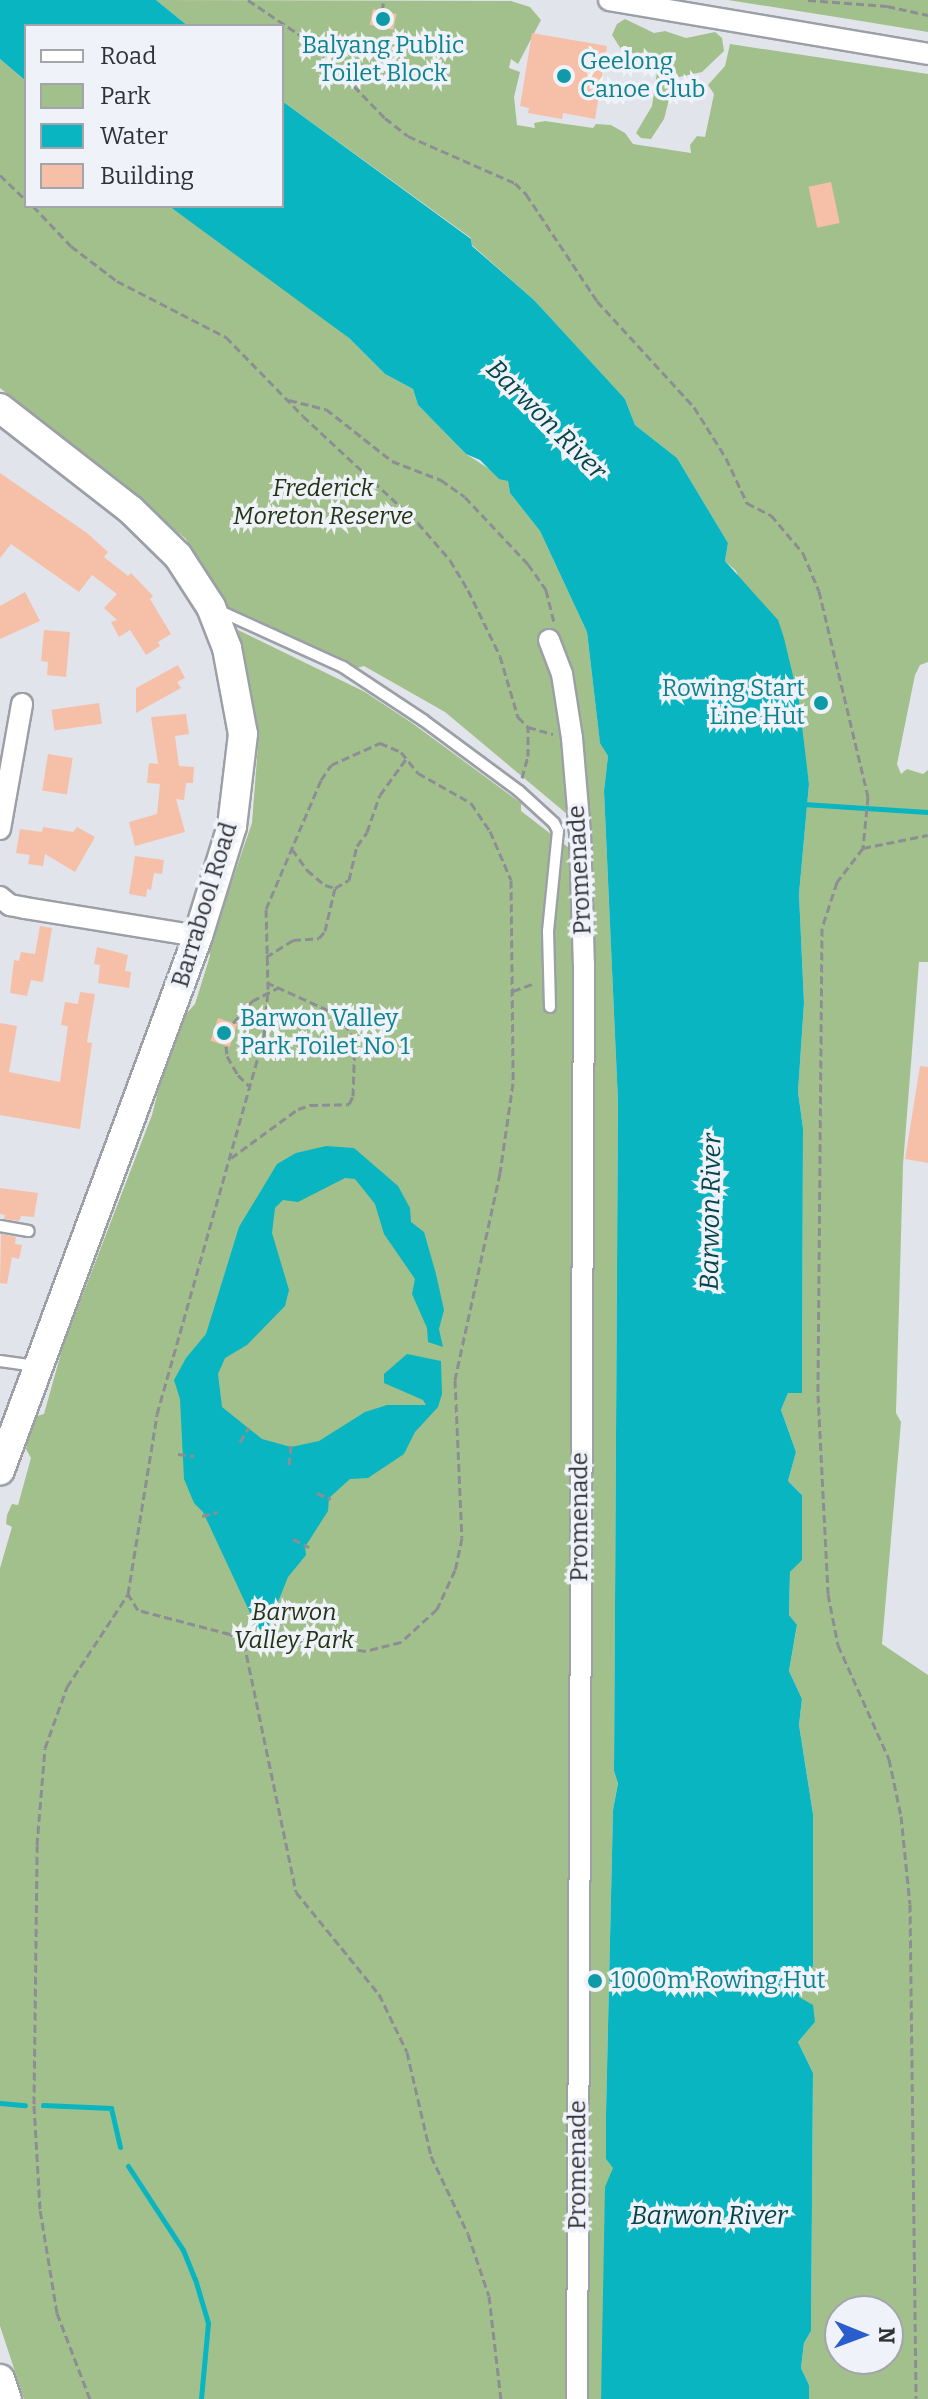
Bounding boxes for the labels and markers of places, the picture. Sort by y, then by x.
marker: Balyang Public Toilet Block [374,10,392,28]
place label: Balyang Public Toilet Block [302,32,464,88]
place label: Geelong Canoe Club [580,48,706,104]
marker: Geelong Canoe Club [555,67,573,85]
place label: Rowing Start Line Hut [662,675,805,731]
marker: Rowing Start Line Hut [812,694,830,712]
place label: Barwon Valley Park Toilet No 1 [240,1005,410,1061]
marker: Barwon Valley Park Toilet No 1 [215,1024,233,1042]
place label: 1000m Rowing Hut [611,1967,825,1995]
marker: 1000m Rowing Hut [586,1972,604,1990]

